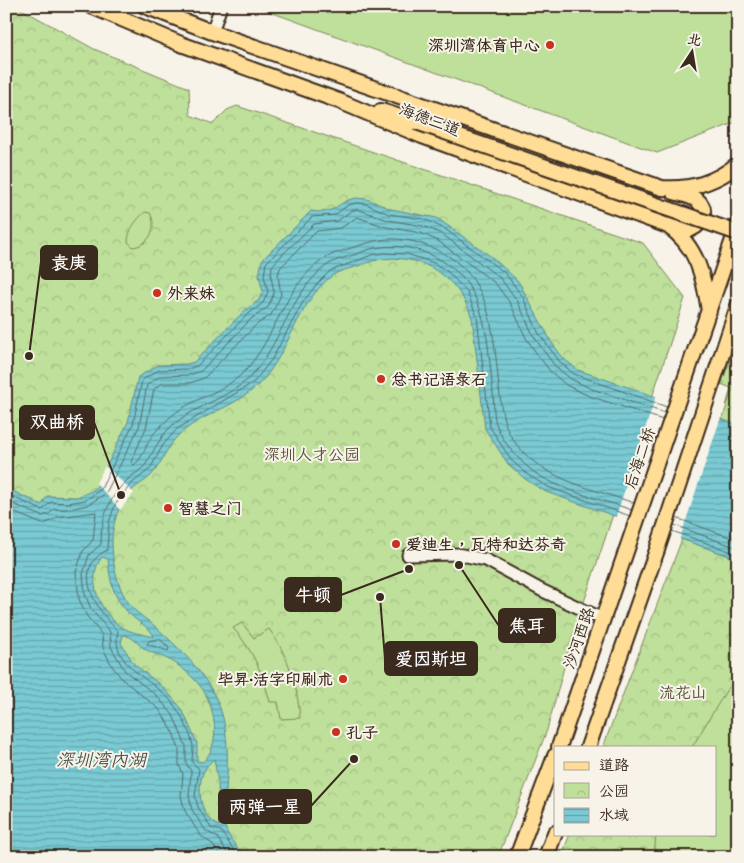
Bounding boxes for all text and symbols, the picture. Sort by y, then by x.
north arrow [666,28,716,78]
text: 北 [686,30,703,50]
place label: 深圳湾体育中心 [428,36,540,55]
marker: 深圳湾体育中心 [544,39,556,51]
street label: 海德三道 [397,99,463,140]
callout: 袁庚 [41,246,97,279]
text: 袁庚 [51,252,87,274]
place label: 外来妹 [167,284,215,303]
marker: 外来妹 [151,287,163,299]
place label: 总书记语录石 [391,370,487,389]
marker: 总书记语录石 [375,373,387,385]
callout: 双曲桥 [20,406,94,439]
text: 双曲桥 [30,411,84,433]
street label: 后海二桥 [620,425,659,492]
park label: 深圳人才公园 [264,445,360,464]
place label: 智慧之门 [178,499,242,518]
marker: 智慧之门 [162,502,174,514]
place label: 爱迪生，瓦特和达芬奇 [406,535,566,554]
marker: 爱迪生，瓦特和达芬奇 [390,538,402,550]
callout: 牛顿 [285,578,341,611]
text: 牛顿 [295,584,331,606]
street label: 沙河西路 [559,605,598,672]
callout: 焦耳 [499,609,555,642]
text: 焦耳 [509,615,545,637]
callout: 爱因斯坦 [385,642,477,675]
text: 爱因斯坦 [395,648,467,670]
place label: 毕昇·活字印刷术 [217,670,333,689]
marker: 毕昇·活字印刷术 [337,673,349,685]
park label: 流花山 [659,683,707,702]
place label: 孔子 [346,723,378,742]
marker: 孔子 [330,726,342,738]
legend [554,746,716,836]
water label: 深圳湾内湖 [56,749,148,771]
text: 道路 [599,756,629,774]
text: 公园 [599,782,629,800]
callout: 两弹一星 [219,790,311,823]
text: 两弹一星 [229,796,301,818]
text: 水域 [599,806,629,824]

